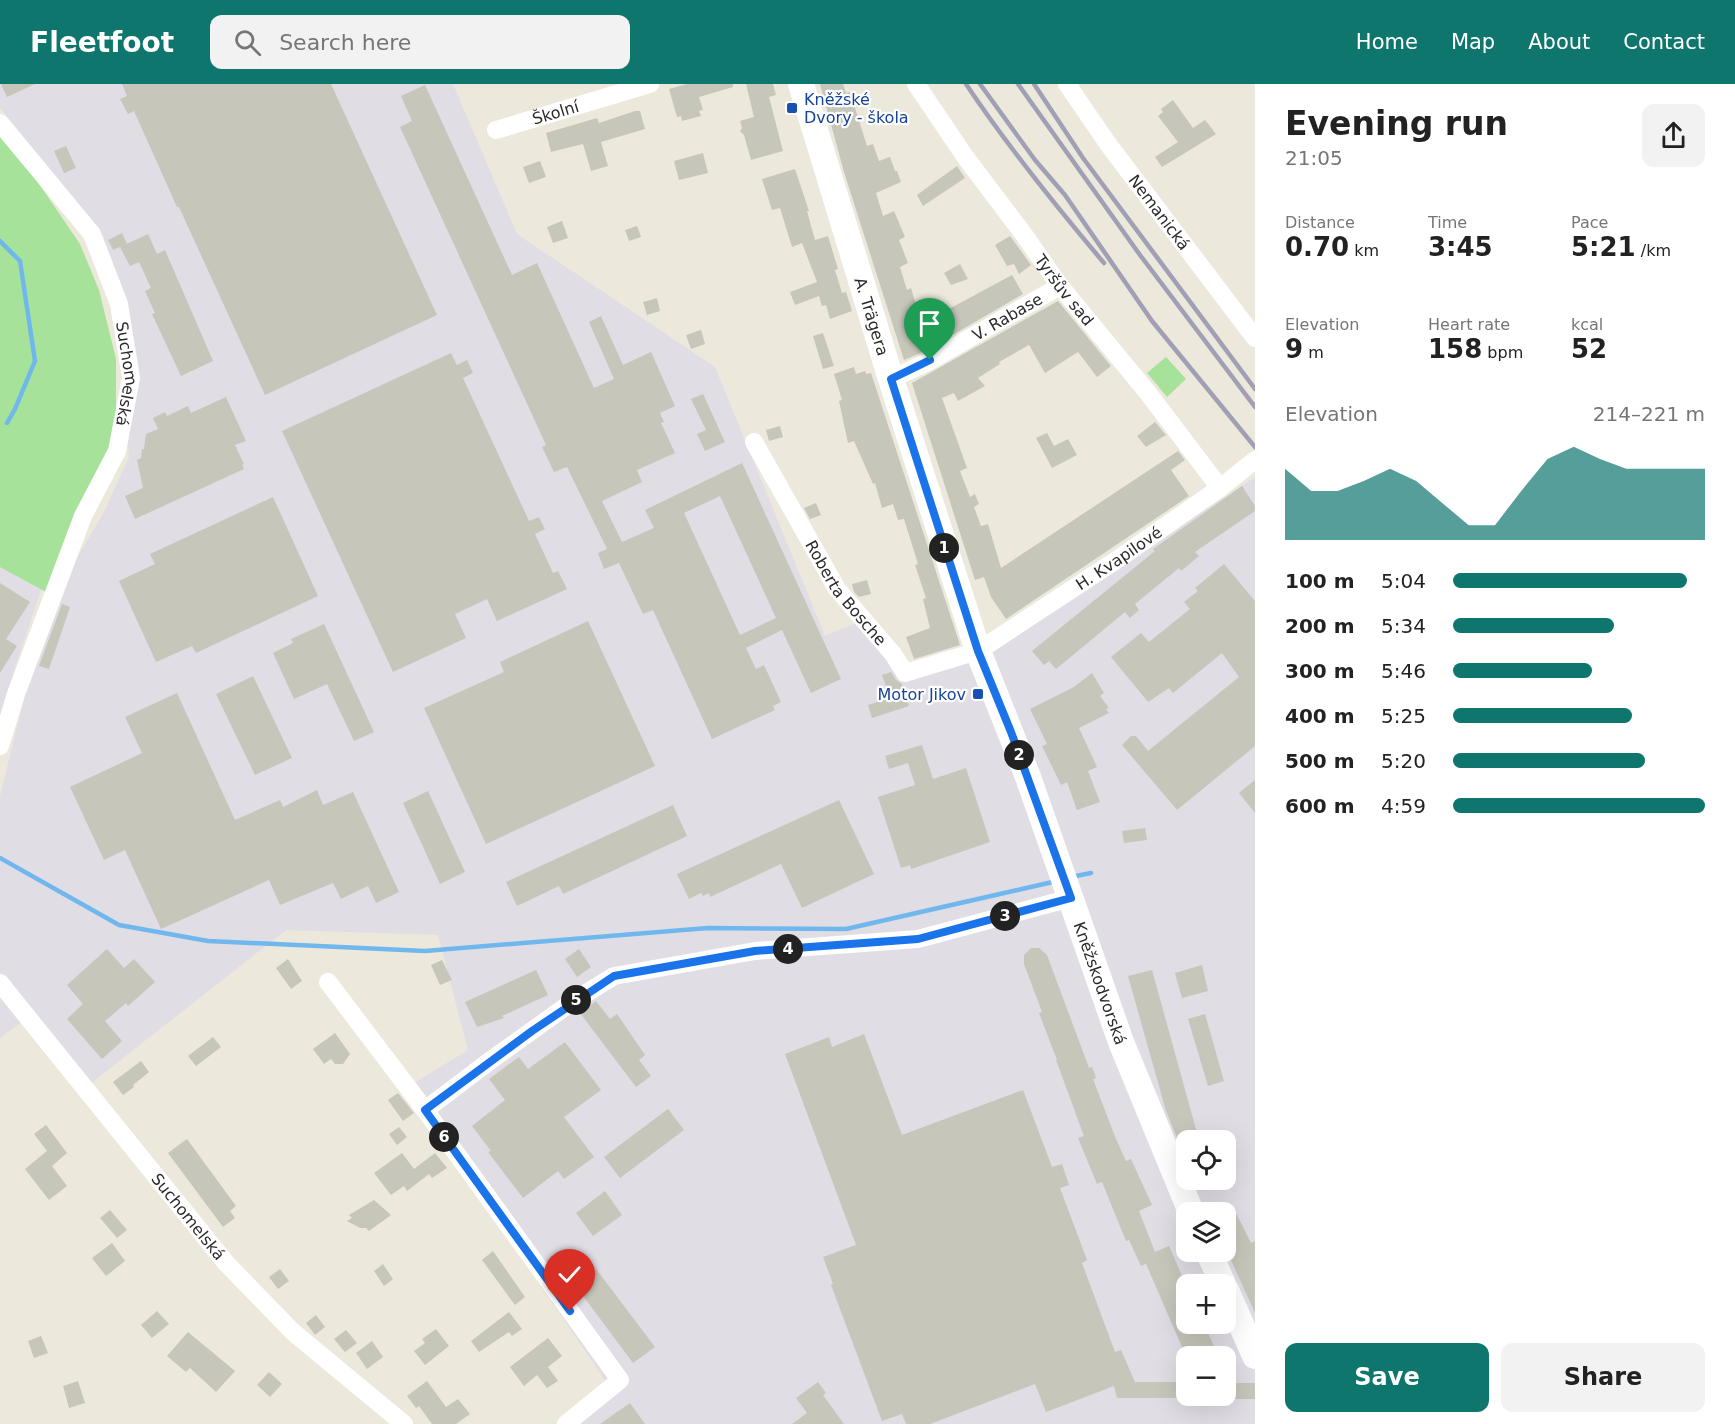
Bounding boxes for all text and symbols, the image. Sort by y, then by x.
search box [210,15,630,69]
text: Fleetfoot [30,26,174,59]
icon: search [231,26,264,59]
text: Search here [279,30,411,55]
text: Home [1356,30,1418,54]
text: Map [1451,30,1495,54]
text: About [1528,30,1590,54]
text: Contact [1623,30,1705,54]
place label: Kněžské Dvory - škola [804,90,909,127]
street label: Školní [530,96,582,128]
marker: Kněžské Dvory - škola [785,101,799,115]
text: Evening run [1285,104,1508,143]
button: share [1642,104,1705,167]
text: 21:05 [1285,146,1343,170]
street label: Nemanická [1125,171,1194,253]
text: Distance [1285,213,1355,232]
text: Time [1428,213,1467,232]
text: Pace [1571,213,1608,232]
text: 0.70 [1285,232,1349,262]
text: 3:45 [1428,232,1493,262]
text: 5:21 [1571,232,1636,262]
text: km [1349,241,1379,260]
text: /km [1636,241,1671,260]
street label: Tyršův sad [1031,250,1098,329]
street label: A. Trägera [851,275,893,358]
street label: V. Rabase [969,289,1046,344]
pin [904,298,955,360]
icon: arrive [913,307,946,340]
text: Elevation [1285,315,1359,334]
text: Heart rate [1428,315,1510,334]
text: kcal [1571,315,1603,334]
street label: Suchomelská [112,320,142,428]
text: 9 [1285,334,1303,364]
text: 158 [1428,334,1482,364]
text: 52 [1571,334,1607,364]
text: m [1303,343,1324,362]
text: bpm [1482,343,1523,362]
text: Elevation [1285,402,1378,426]
text: 214–221 m [1593,402,1705,426]
street label: H. Kvapilové [1072,522,1165,594]
pin: 1 [929,533,959,563]
street label: Roberta Bosche [802,537,891,649]
text: 1 [938,538,950,557]
text: 100 m [1285,569,1355,593]
text: 5:04 [1381,569,1426,593]
text: 200 m [1285,614,1355,638]
text: 5:34 [1381,614,1426,638]
text: 300 m [1285,659,1355,683]
text: 5:46 [1381,659,1426,683]
place label: Motor Jikov [878,685,966,704]
marker: Motor Jikov [971,687,985,701]
text: 400 m [1285,704,1355,728]
text: 5:25 [1381,704,1426,728]
pin: 2 [1004,740,1034,770]
text: 2 [1013,745,1025,764]
text: 500 m [1285,749,1355,773]
text: 5:20 [1381,749,1426,773]
text: 600 m [1285,794,1355,818]
text: 4:59 [1381,794,1426,818]
pin: 3 [990,901,1020,931]
text: 3 [999,906,1011,925]
street label: Kněžskodvorská [1070,919,1131,1047]
pin: 4 [773,934,803,964]
text: 4 [782,939,794,958]
pin: 5 [561,985,591,1015]
text: 5 [570,990,582,1009]
pin: 6 [429,1122,459,1152]
text: 6 [438,1127,450,1146]
map controls [1176,1130,1236,1406]
button: locate [1176,1130,1236,1190]
street label: Suchomelská [148,1169,229,1264]
button: layers [1176,1202,1236,1262]
pin [544,1249,595,1311]
icon: check [553,1258,586,1291]
button: + [1176,1274,1236,1334]
button: Save [1285,1343,1489,1412]
button: Share [1501,1343,1705,1412]
button: − [1176,1346,1236,1406]

